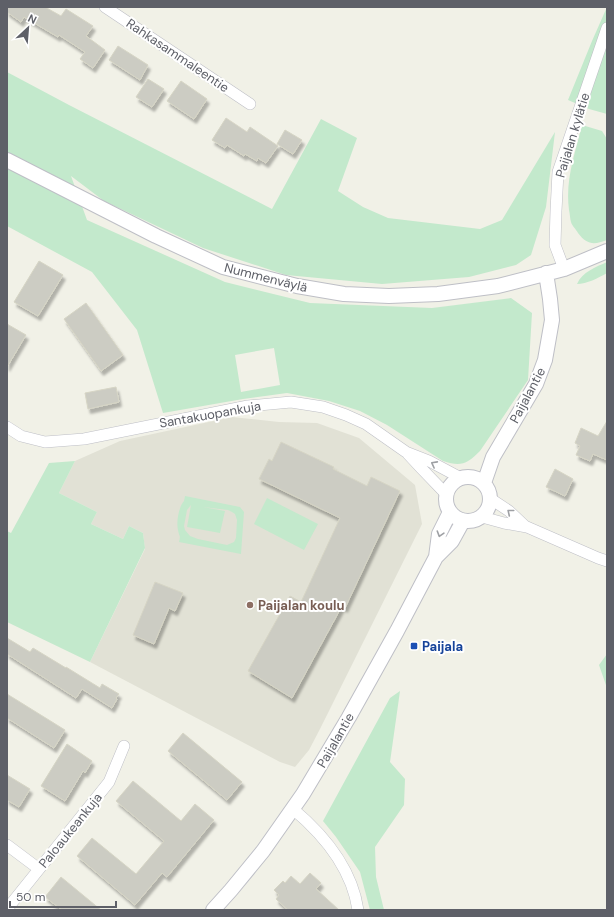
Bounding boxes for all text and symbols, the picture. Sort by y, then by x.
north arrow [8,8,48,48]
text: N [26,11,39,27]
street label: Rahkasammaleentie [123,15,232,96]
street label: Paijalan kylätie [552,91,593,180]
street label: Nummenväylä [223,259,309,296]
street label: Paijalantie [506,364,549,426]
street label: Santakuopankuja [158,397,262,432]
one-way arrow [431,461,438,468]
one-way arrow [507,510,514,517]
one-way arrow [436,530,445,537]
place label: Paijalan koulu [258,597,344,614]
marker: Paijalan koulu [245,600,255,610]
place label: Paijala [422,638,463,655]
marker: Paijala [409,641,419,651]
street label: Paijalantie [313,710,358,771]
street label: Paloaukeankuja [35,789,106,871]
scale bar [10,883,116,909]
text: 50 m [16,889,45,905]

